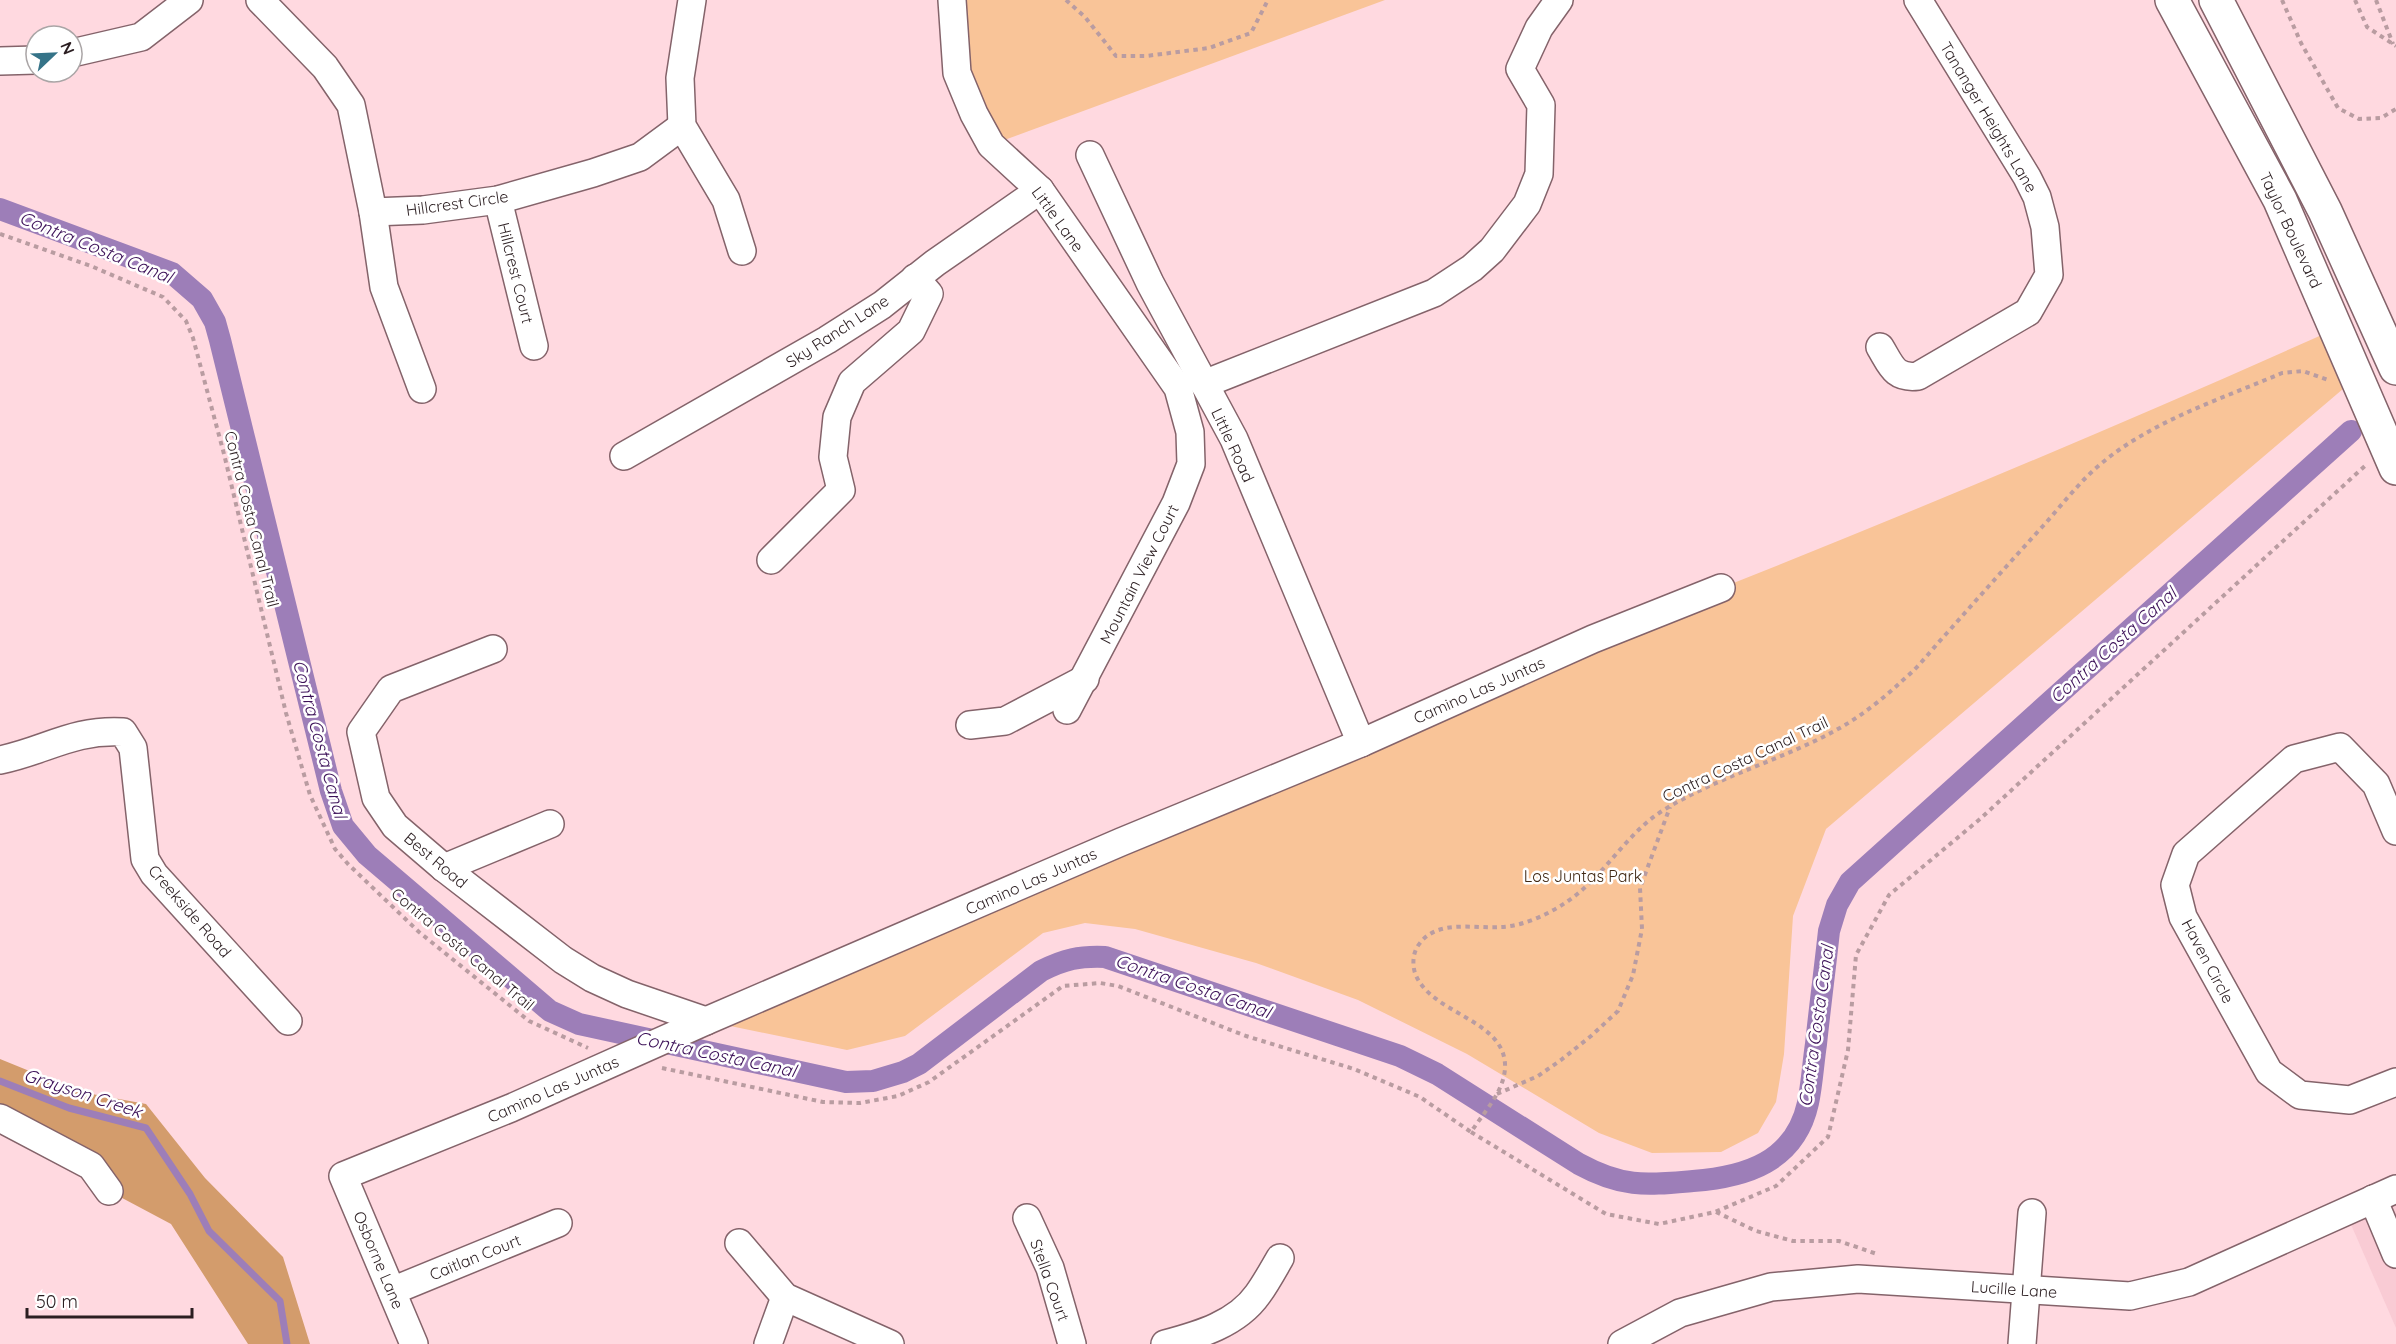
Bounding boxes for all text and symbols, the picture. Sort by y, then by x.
north arrow [24,24,84,84]
street label: Tananger Heights Lane [1936,38,2042,196]
text: N [56,39,79,57]
street label: Taylor Boulevard [2255,169,2327,291]
street label: Little Lane [1028,182,1088,256]
street label: Hillcrest Circle [405,186,509,220]
water label: Contra Costa Canal [16,206,177,289]
street label: Hillcrest Court [494,220,538,326]
street label: Sky Ranch Lane [782,290,892,372]
street label: Little Road [1207,405,1259,485]
street label: Contra Costa Canal Trail [220,429,284,609]
street label: Mountain View Court [1095,501,1183,647]
water label: Contra Costa Canal [2045,581,2183,708]
street label: Camino Las Juntas [1410,652,1548,728]
water label: Contra Costa Canal [288,657,353,822]
street label: Contra Costa Canal Trail [1659,712,1831,806]
street label: Best Road [400,828,472,892]
street label: Camino Las Juntas [962,843,1100,919]
street label: Creekside Road [144,860,236,962]
park label: Los Juntas Park [1524,866,1642,886]
street label: Contra Costa Canal Trail [387,883,539,1015]
street label: Haven Circle [2177,915,2239,1007]
water label: Contra Costa Canal [1793,942,1839,1108]
water label: Contra Costa Canal [1112,949,1275,1024]
water label: Contra Costa Canal [634,1026,800,1083]
street label: Camino Las Juntas [484,1051,622,1127]
water label: Grayson Creek [21,1063,146,1123]
street label: Osborne Lane [349,1208,409,1312]
street label: Caitlan Court [426,1230,524,1284]
street label: Stella Court [1026,1236,1074,1324]
street label: Lucille Lane [1970,1276,2058,1302]
scale bar [27,1281,192,1319]
text: 50 m [36,1290,78,1313]

